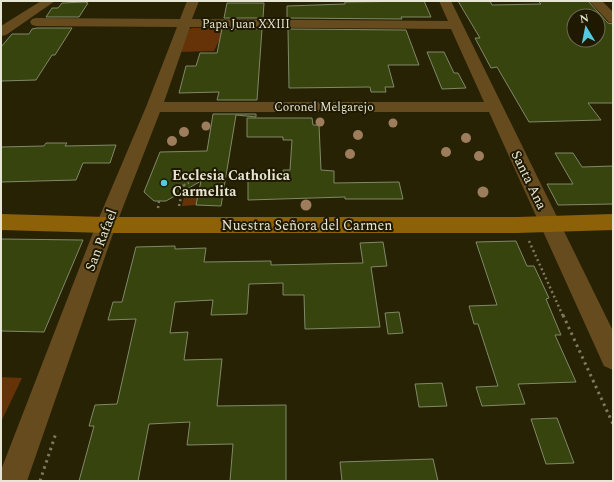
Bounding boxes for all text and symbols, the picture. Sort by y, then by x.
north arrow [566,8,606,48]
text: N [578,9,590,28]
street label: Papa Juan XXIII [202,15,290,34]
street label: Coronel Melgarejo [274,98,374,117]
street label: Santa Ana [506,147,552,213]
place label: Ecclesia Catholica Carmelita [172,165,291,202]
marker: Ecclesia Catholica Carmelita [159,178,169,188]
street label: San Rafael [80,206,122,274]
street label: Nuestra Señora del Carmen [222,215,392,236]

